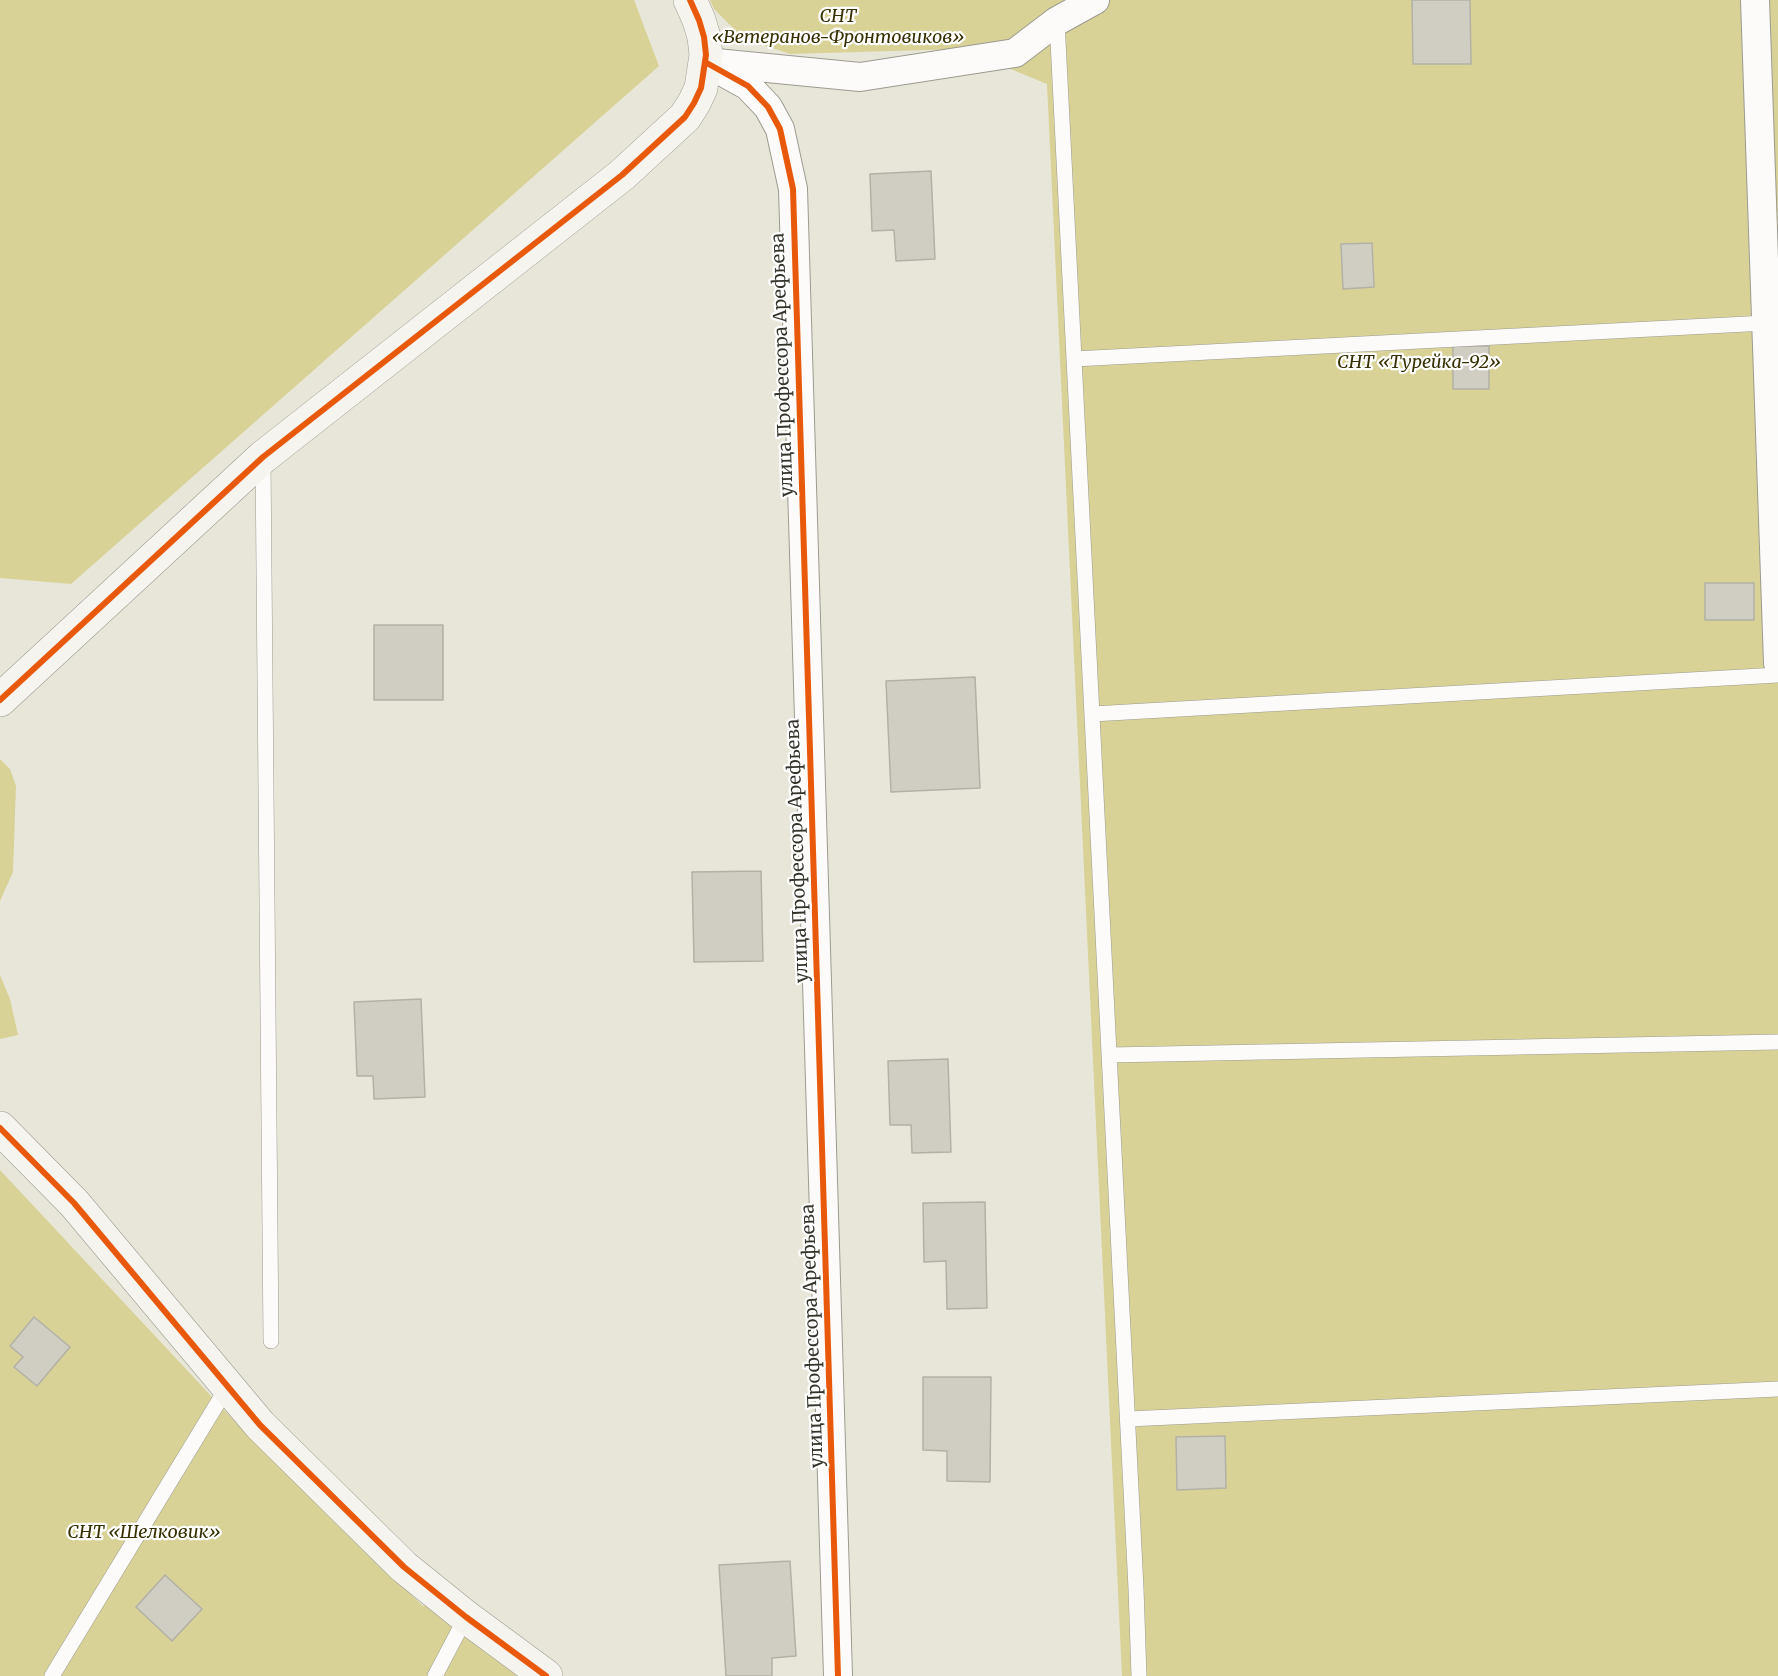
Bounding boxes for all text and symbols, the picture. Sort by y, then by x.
park label: СНТ «Ветеранов-Фронтовиков» [712,6,964,48]
street label: улица Профессора Арефьева [768,233,798,497]
park label: СНТ «Турейка-92» [1337,352,1501,374]
street label: улица Профессора Арефьева [783,719,813,983]
street label: улица Профессора Арефьева [798,1204,828,1468]
park label: СНТ «Шелковик» [67,1522,221,1544]

